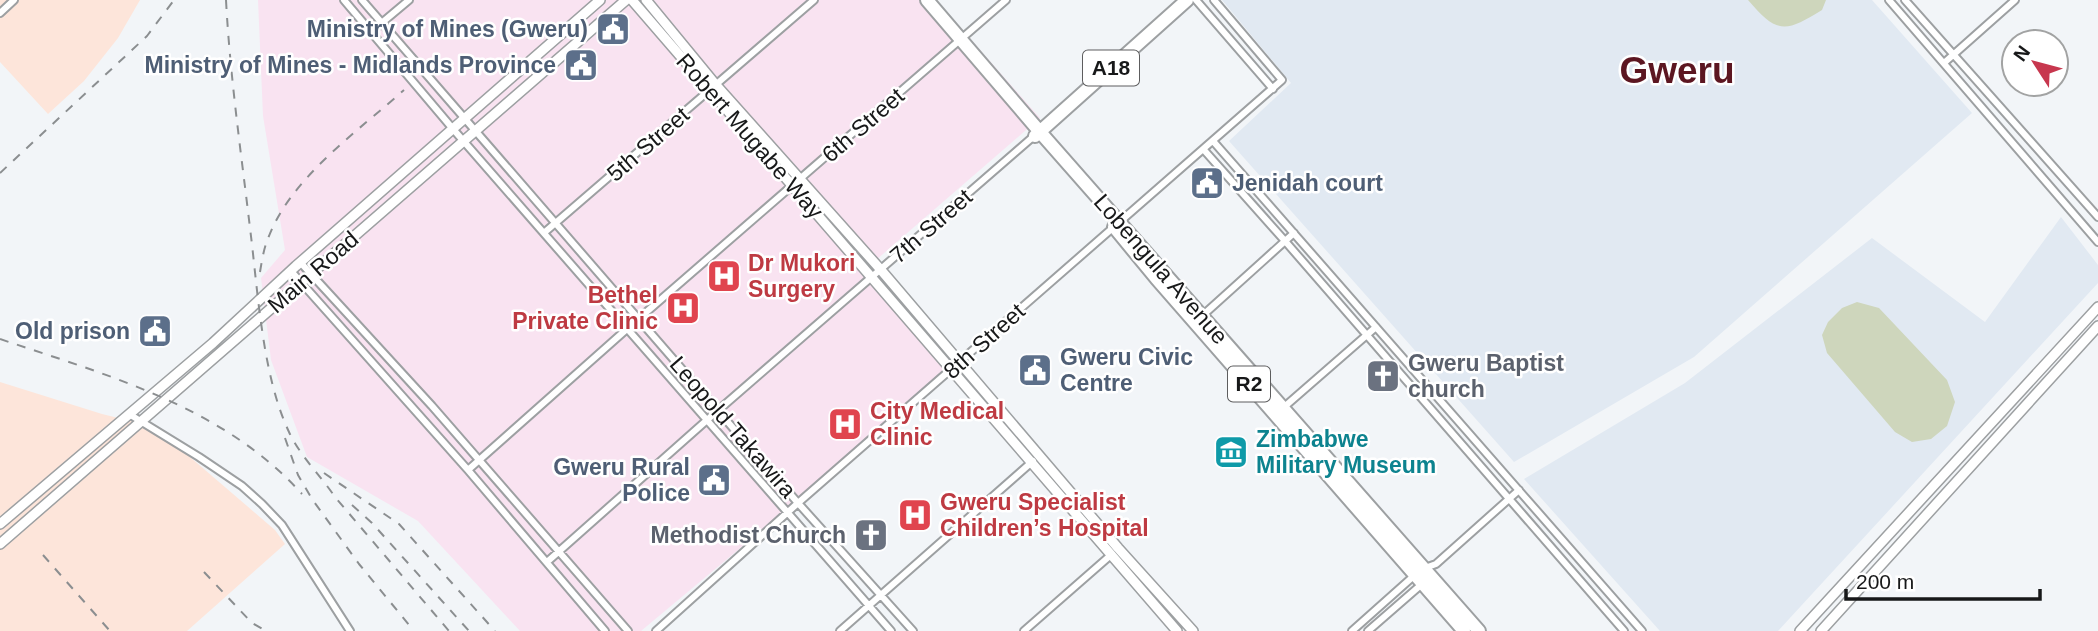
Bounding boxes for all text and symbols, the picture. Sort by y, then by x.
public building icon: Ministry of Mines (Gweru) [594,10,632,48]
place label: Ministry of Mines (Gweru) [307,16,588,42]
north arrow [2000,28,2070,98]
text: N [2009,42,2034,65]
public building icon: Ministry of Mines - Midlands Province [562,46,600,84]
street label: Robert Mugabe Way [671,48,829,224]
road number: A18 [1083,50,1139,86]
district label: Gweru [1619,50,1735,91]
place label: Ministry of Mines - Midlands Province [144,52,556,78]
street label: 6th Street [817,82,910,168]
street label: 5th Street [602,101,695,187]
public building icon: Jenidah court [1188,164,1226,202]
place label: Jenidah court [1232,170,1383,196]
street label: 7th Street [885,183,978,269]
street label: Lobengula Avenue [1089,189,1233,349]
street label: Main Road [262,226,364,318]
place label: Dr Mukori Surgery [748,250,855,302]
hospital icon: Dr Mukori Surgery [705,257,743,295]
place label: Bethel Private Clinic [512,282,658,334]
hospital icon: Bethel Private Clinic [664,289,702,327]
street label: 8th Street [938,298,1030,384]
public building icon: Old prison [136,312,174,350]
place label: Old prison [15,318,130,344]
place label: Gweru Civic Centre [1060,344,1193,396]
place label: Gweru Baptist church [1408,350,1564,402]
street label: Leopold Takawira [665,351,802,503]
public building icon: Gweru Civic Centre [1016,351,1054,389]
church icon: Gweru Baptist church [1364,357,1402,395]
road number: R2 [1228,366,1270,402]
place label: City Medical Clinic [870,398,1004,450]
hospital icon: City Medical Clinic [826,405,864,443]
place label: Zimbabwe Military Museum [1256,426,1436,478]
museum icon: Zimbabwe Military Museum [1212,433,1250,471]
place label: Gweru Rural Police [553,454,690,506]
public building icon: Gweru Rural Police [695,461,733,499]
place label: Gweru Specialist Children’s Hospital [940,489,1149,541]
hospital icon: Gweru Specialist Children’s Hospital [896,496,934,534]
church icon: Methodist Church [852,516,890,554]
place label: Methodist Church [651,522,846,548]
scale bar [1846,558,2040,602]
text: 200 m [1856,570,1914,593]

